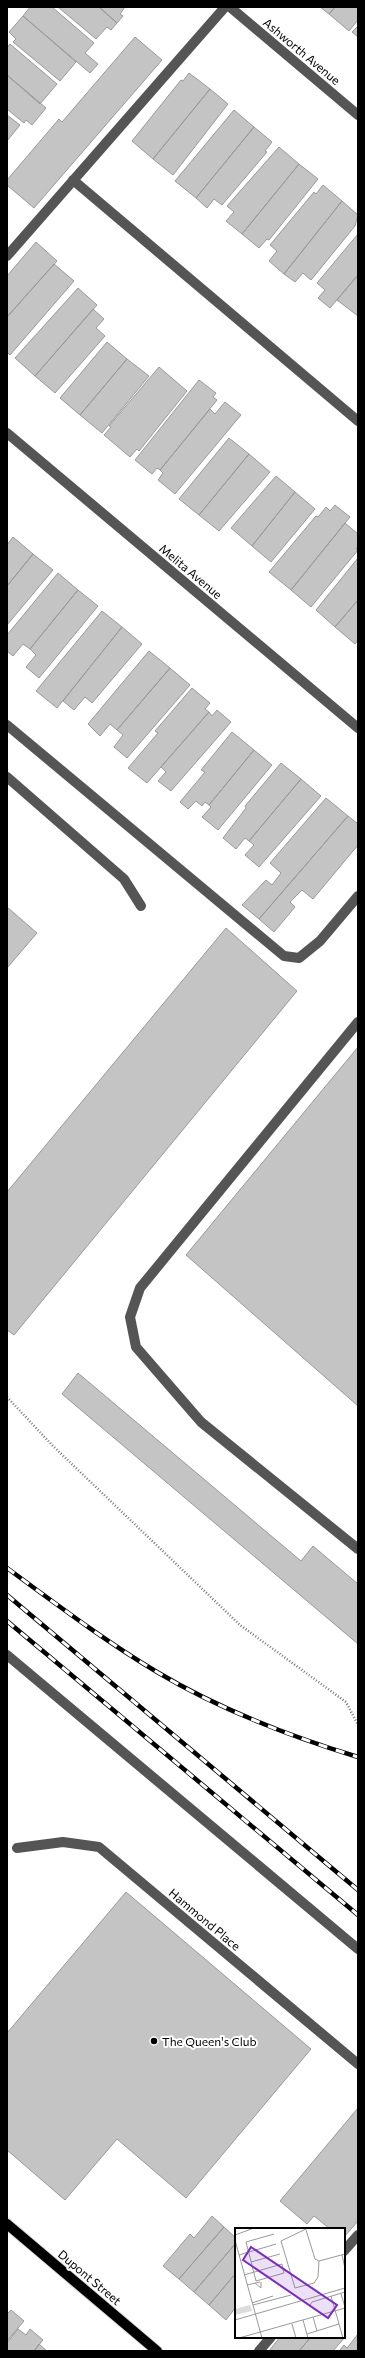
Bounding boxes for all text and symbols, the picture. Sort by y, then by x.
street label: Ashworth Avenue [261,15,343,87]
street label: Melita Avenue [157,541,225,601]
street label: Hammond Place [167,1885,243,1953]
place label: The Queen's Club [162,2034,257,2048]
marker: The Queen's Club [149,2036,159,2046]
inset map [235,2228,345,2338]
street label: Dupont Street [56,2247,124,2307]

